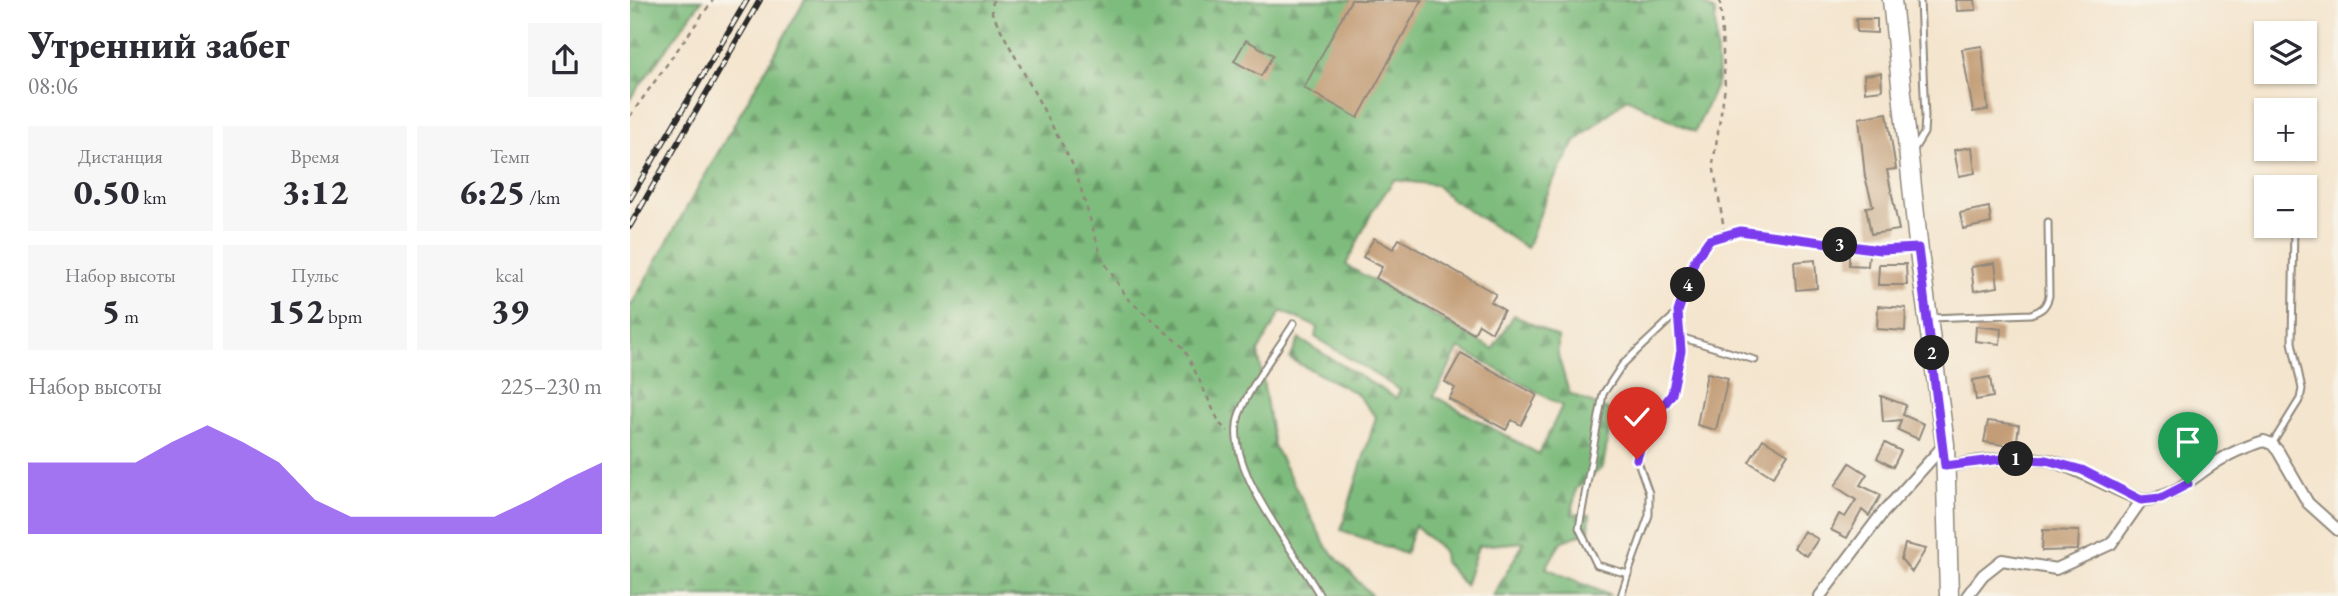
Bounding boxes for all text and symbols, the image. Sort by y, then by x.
text: Утренний забег [28,20,290,69]
map controls [2254,21,2317,238]
button: layers [2254,21,2317,84]
button: share [528,23,602,97]
text: 08:06 [28,71,78,101]
button: + [2254,98,2317,161]
text: Дистанция [78,144,163,169]
text: Время [291,144,339,169]
text: Темп [490,144,529,169]
text: 0.50 [74,169,139,214]
text: 3:12 [282,169,348,214]
text: 6:25 [459,169,526,214]
button: − [2254,175,2317,238]
text: km [139,185,167,210]
text: /km [526,185,561,210]
pin: 3 [1822,228,1858,262]
text: 3 [1834,232,1845,257]
text: Набор высоты [65,263,176,288]
text: Пульс [291,263,339,288]
text: kcal [495,263,524,288]
pin: 4 [1670,268,1706,302]
text: 4 [1682,272,1693,297]
text: 5 [102,288,120,333]
text: 152 [268,288,324,333]
text: 39 [491,288,529,333]
text: m [120,304,139,329]
text: bpm [324,304,362,329]
pin: 2 [1914,336,1950,370]
text: 2 [1926,340,1937,365]
text: Набор высоты [28,371,162,401]
text: 225–230 m [501,371,602,401]
pin [1607,387,1667,459]
icon: check [1618,398,1656,436]
pin [2158,412,2218,484]
icon: arrive [2169,423,2207,461]
pin: 1 [1998,442,2034,476]
text: 1 [2010,446,2021,471]

